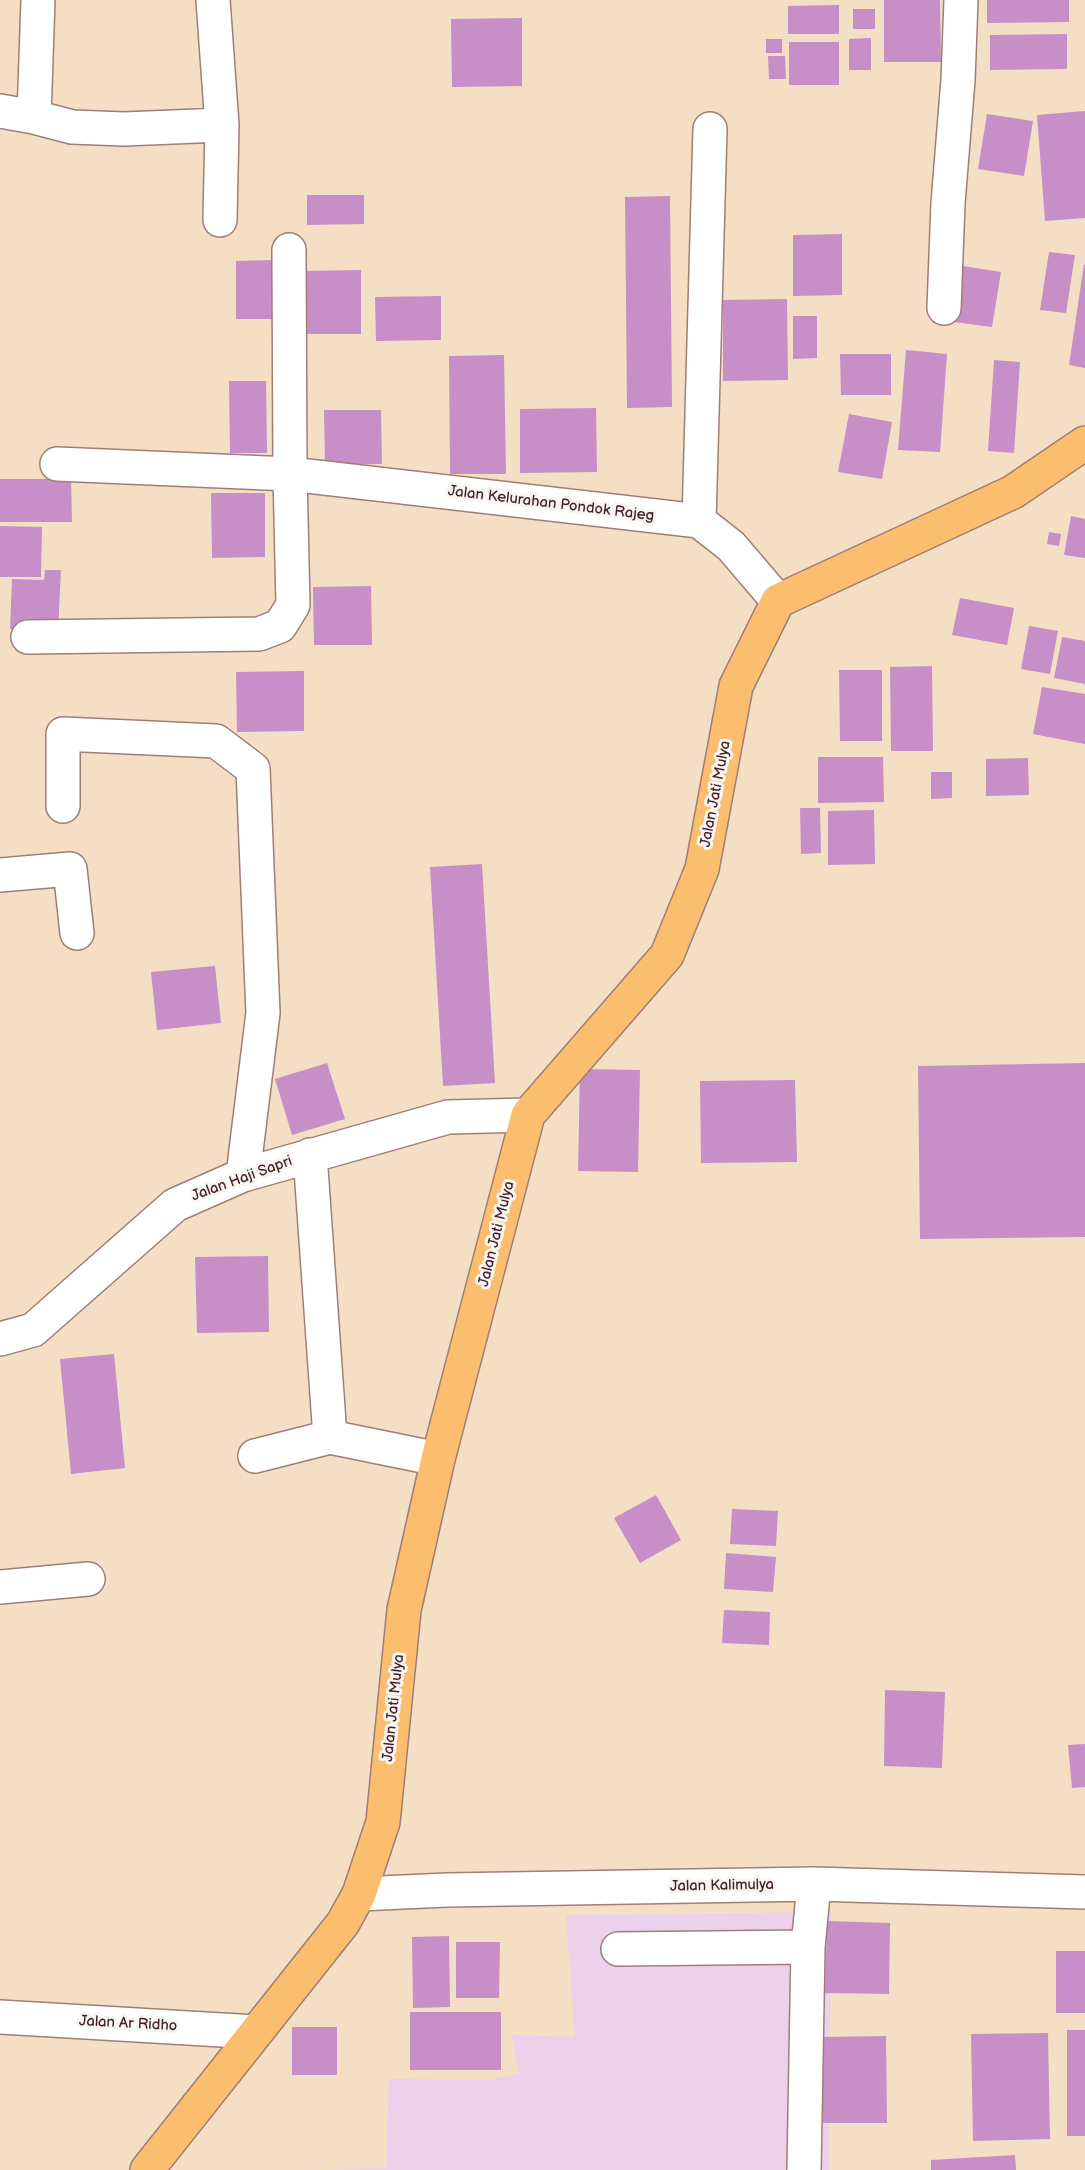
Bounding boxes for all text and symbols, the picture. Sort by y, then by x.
street label: Jalan Kelurahan Pondok Rajeg [447,482,655,526]
street label: Jalan Jati Mulya [697,739,735,849]
street label: Jalan Haji Sapri [189,1152,295,1206]
street label: Jalan Jati Mulya [475,1179,519,1289]
street label: Jalan Jati Mulya [379,1653,409,1763]
street label: Jalan Kalimulya [670,1876,774,1896]
street label: Jalan Ar Ridho [78,2012,178,2036]

